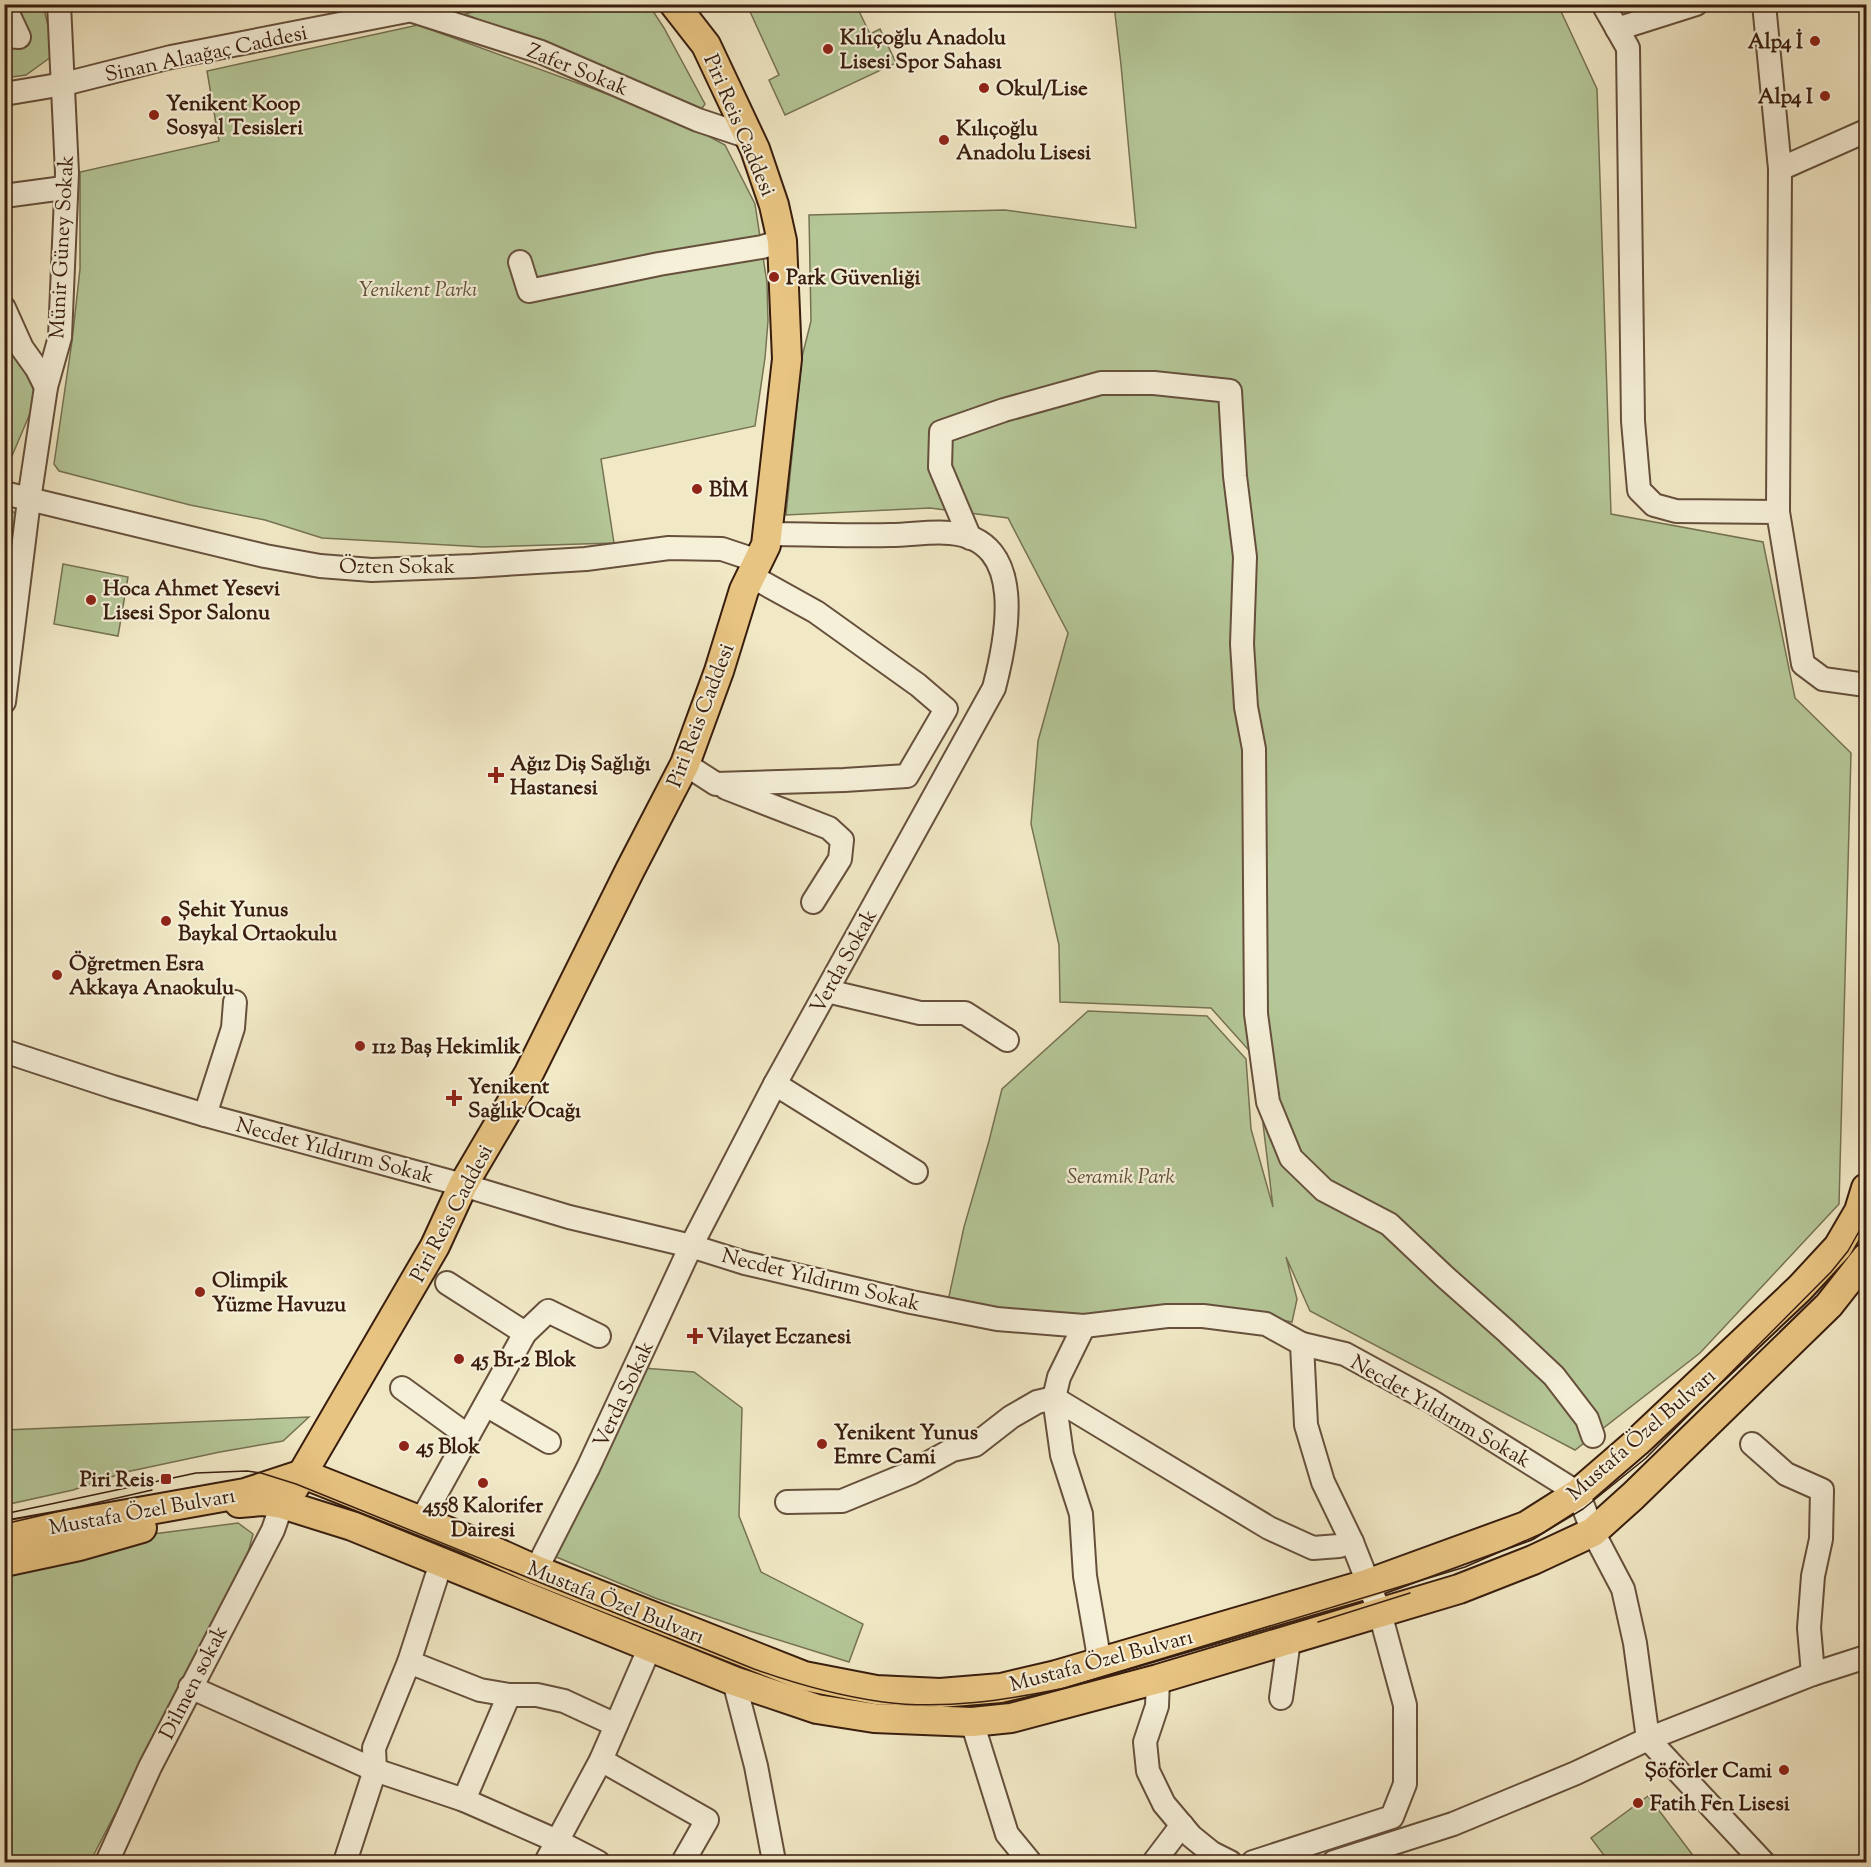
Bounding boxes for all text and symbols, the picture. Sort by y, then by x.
street label: Sinan Alaağaç Caddesi [102,19,310,91]
place label: Kılıçoğlu Anadolu Lisesi Spor Sahası [840,24,1007,78]
place label: Alp4 İ [1748,28,1803,58]
marker: Alp4 İ [1808,34,1822,48]
street label: Zafer Sokak [522,37,633,105]
marker: Kılıçoğlu Anadolu Lisesi Spor Sahası [821,42,835,56]
street label: Piri Reis Caddesi [695,50,782,202]
place label: Okul/Lise [996,75,1088,105]
marker: Okul/Lise [977,81,991,95]
place label: Alp4 I [1758,83,1813,113]
marker: Alp4 I [1818,89,1832,103]
place label: Yenikent Koop Sosyal Tesisleri [166,90,303,144]
marker: Yenikent Koop Sosyal Tesisleri [147,108,161,122]
place label: Kılıçoğlu Anadolu Lisesi [956,115,1091,169]
marker: Kılıçoğlu Anadolu Lisesi [937,133,951,147]
street label: Münir Güney Sokak [43,154,83,340]
place label: Park Güvenliği [786,264,920,294]
marker: Park Güvenliği [767,270,781,284]
park label: Yenikent Parkı [359,276,477,306]
place label: BİM [709,476,749,506]
marker: BİM [690,482,704,496]
street label: Özten Sokak [339,553,456,583]
place label: Hoca Ahmet Yesevi Lisesi Spor Salonu [103,575,280,629]
marker: Hoca Ahmet Yesevi Lisesi Spor Salonu [84,593,98,607]
street label: Piri Reis Caddesi [661,639,743,792]
place label: Ağız Diş Sağlığı Hastanesi [510,750,651,804]
marker: Ağız Diş Sağlığı Hastanesi [487,766,505,784]
place label: Şehit Yunus Baykal Ortaokulu [178,896,338,950]
street label: Verda Sokak [804,904,886,1020]
marker: Şehit Yunus Baykal Ortaokulu [159,914,173,928]
place label: Öğretmen Esra Akkaya Anaokulu [69,950,235,1004]
marker: Öğretmen Esra Akkaya Anaokulu [50,968,64,982]
place label: 112 Baş Hekimlik [372,1033,521,1063]
marker: 112 Baş Hekimlik [353,1039,367,1053]
place label: Yenikent Sağlık Ocağı [468,1073,581,1127]
marker: Yenikent Sağlık Ocağı [445,1089,463,1107]
street label: Necdet Yıldırım Sokak [232,1111,437,1193]
street label: Piri Reis Caddesi [404,1140,502,1288]
park label: Seramik Park [1067,1163,1176,1193]
street label: Necdet Yıldırım Sokak [718,1242,924,1320]
place label: Olimpik Yüzme Havuzu [212,1267,347,1321]
marker: Olimpik Yüzme Havuzu [193,1285,207,1299]
place label: Vilayet Eczanesi [707,1323,851,1353]
marker: Vilayet Eczanesi [688,1329,702,1343]
street label: Verda Sokak [587,1336,663,1453]
place label: 45 B1-2 Blok [470,1346,577,1376]
street label: Necdet Yıldırım Sokak [1344,1349,1536,1477]
marker: 45 B1-2 Blok [452,1352,466,1366]
street label: Mustafa Özel Bulvarı [1561,1362,1723,1509]
place label: Yenikent Yunus Emre Cami [834,1419,978,1473]
place label: 45 Blok [415,1433,480,1463]
marker: Yenikent Yunus Emre Cami [815,1437,829,1451]
marker: 45 Blok [397,1439,411,1453]
place label: Piri Reis [80,1466,154,1496]
marker: Piri Reis [159,1472,173,1486]
marker: 4558 Kalorifer Dairesi [476,1476,490,1490]
street label: Mustafa Özel Bulvarı [47,1482,238,1544]
place label: 4558 Kalorifer Dairesi [422,1492,543,1546]
street label: Mustafa Özel Bulvarı [522,1555,708,1653]
street label: Dilmen sokak [153,1620,237,1745]
street label: Mustafa Özel Bulvarı [1007,1623,1197,1701]
place label: Şöförler Cami [1644,1757,1772,1787]
marker: Şöförler Cami [1777,1763,1791,1777]
place label: Fatih Fen Lisesi [1650,1790,1790,1820]
marker: Fatih Fen Lisesi [1631,1796,1645,1810]

